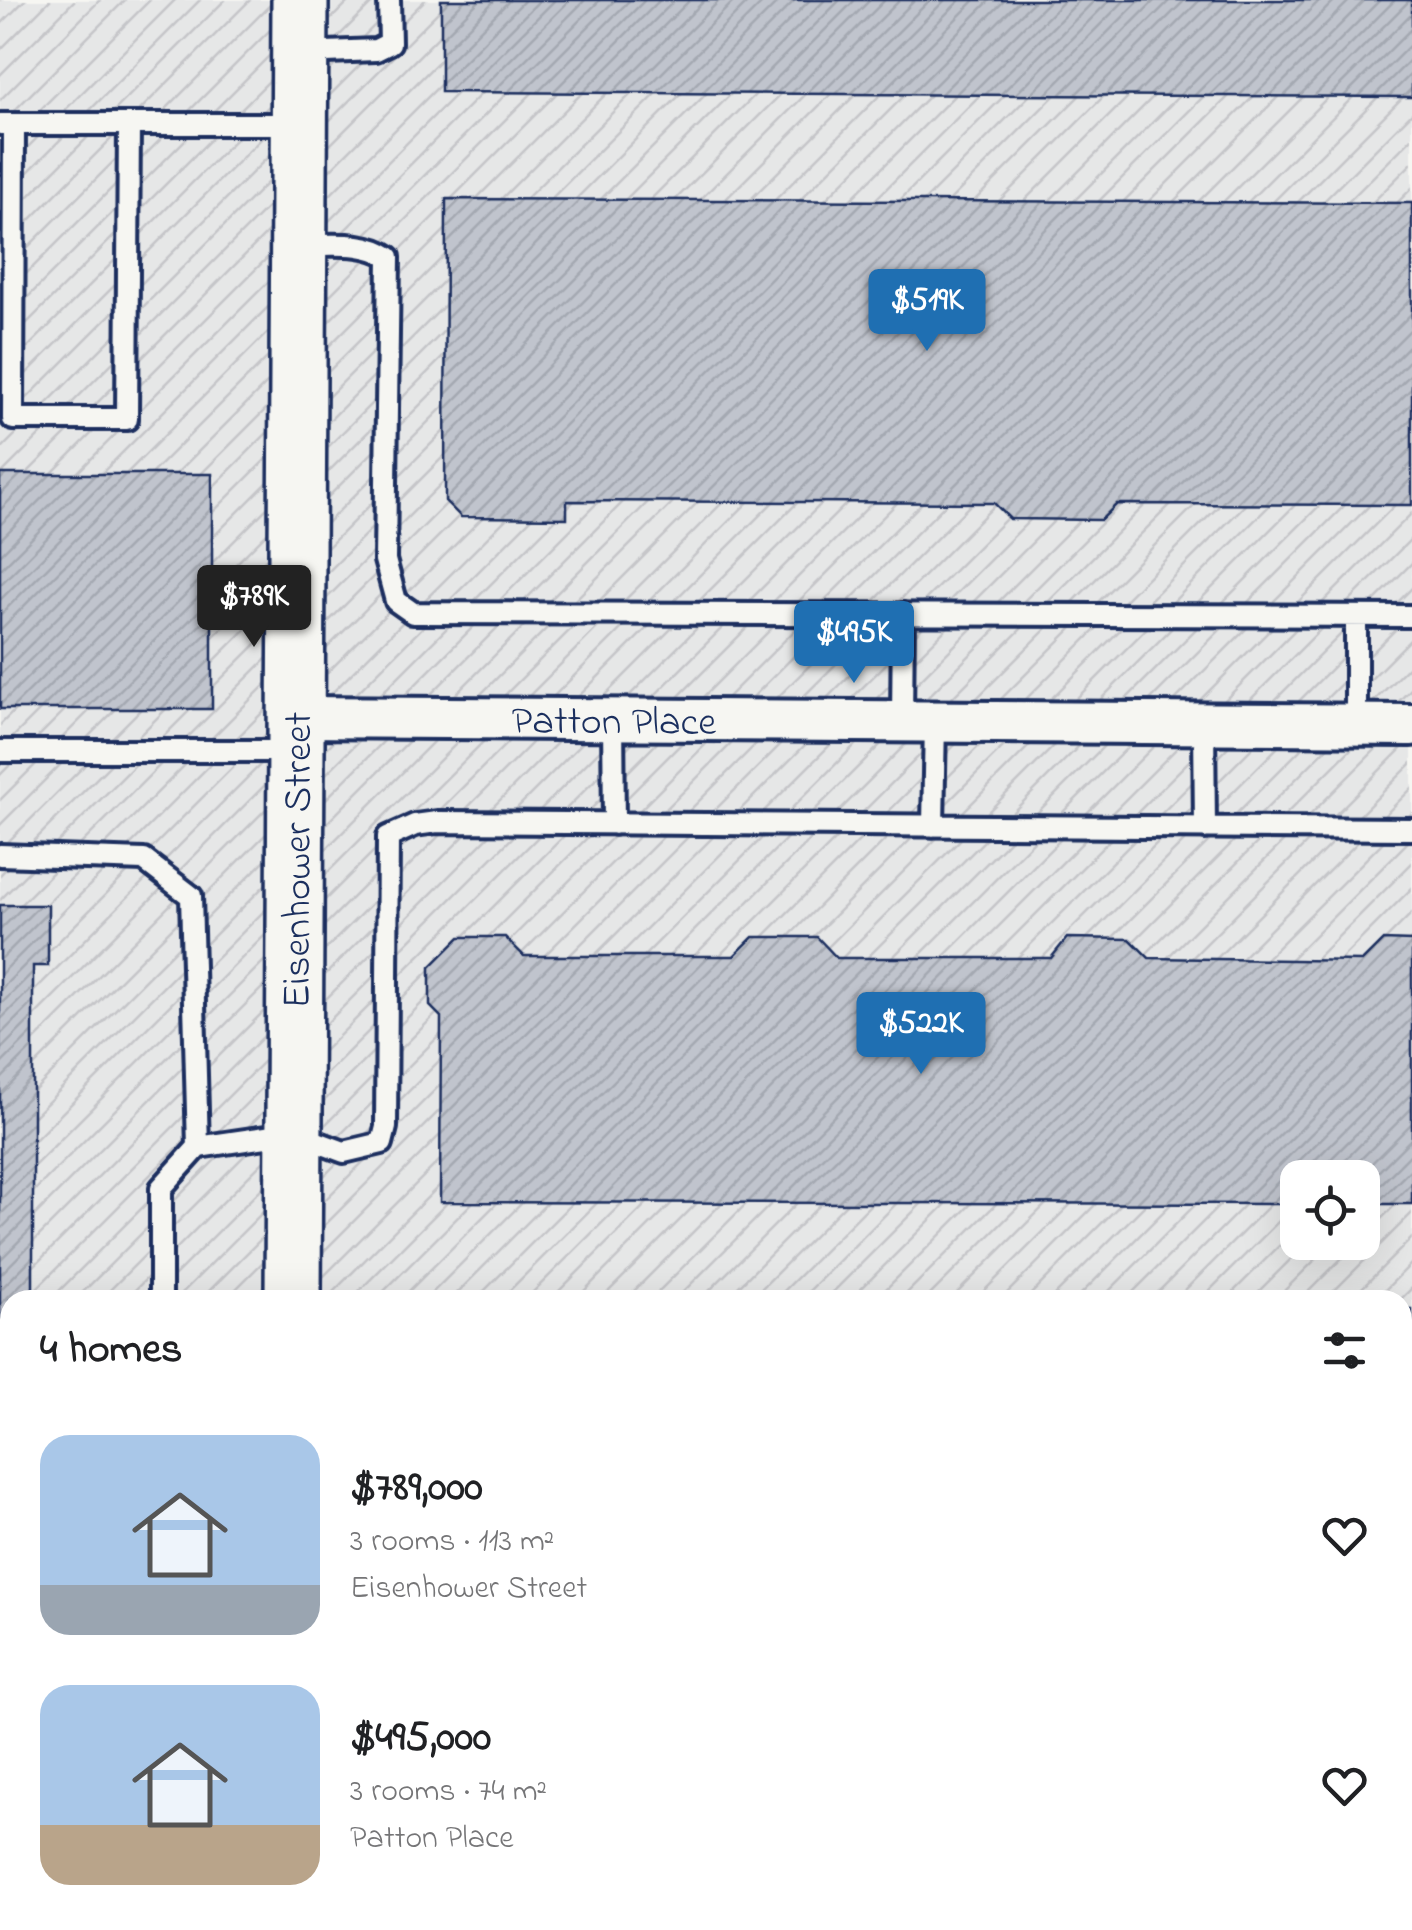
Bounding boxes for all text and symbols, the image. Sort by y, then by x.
pin: $519K [857,269,997,354]
text: $519K [891,278,964,325]
pin: $789K [184,565,324,650]
text: $789K [219,574,289,621]
pin: $495K [784,601,924,686]
text: $495K [816,610,892,657]
street label: Patton Place [511,694,717,754]
street label: Eisenhower Street [270,712,330,1009]
pin: $522K [851,992,991,1077]
text: $522K [879,1001,964,1048]
map controls [1280,1160,1380,1260]
button: locate [1280,1160,1380,1260]
text: 4 homes [40,1320,182,1381]
icon: filters [1317,1323,1372,1378]
text: $789,000 [350,1458,483,1519]
icon: home [120,1475,240,1595]
icon: heart [1317,1508,1372,1563]
text: 3 rooms · 113 m² [350,1519,554,1566]
text: Eisenhower Street [350,1566,587,1613]
text: $495,000 [350,1708,491,1769]
icon: home [120,1725,240,1845]
icon: heart [1317,1758,1372,1813]
text: 3 rooms · 74 m² [350,1769,547,1816]
text: Patton Place [350,1816,514,1863]

